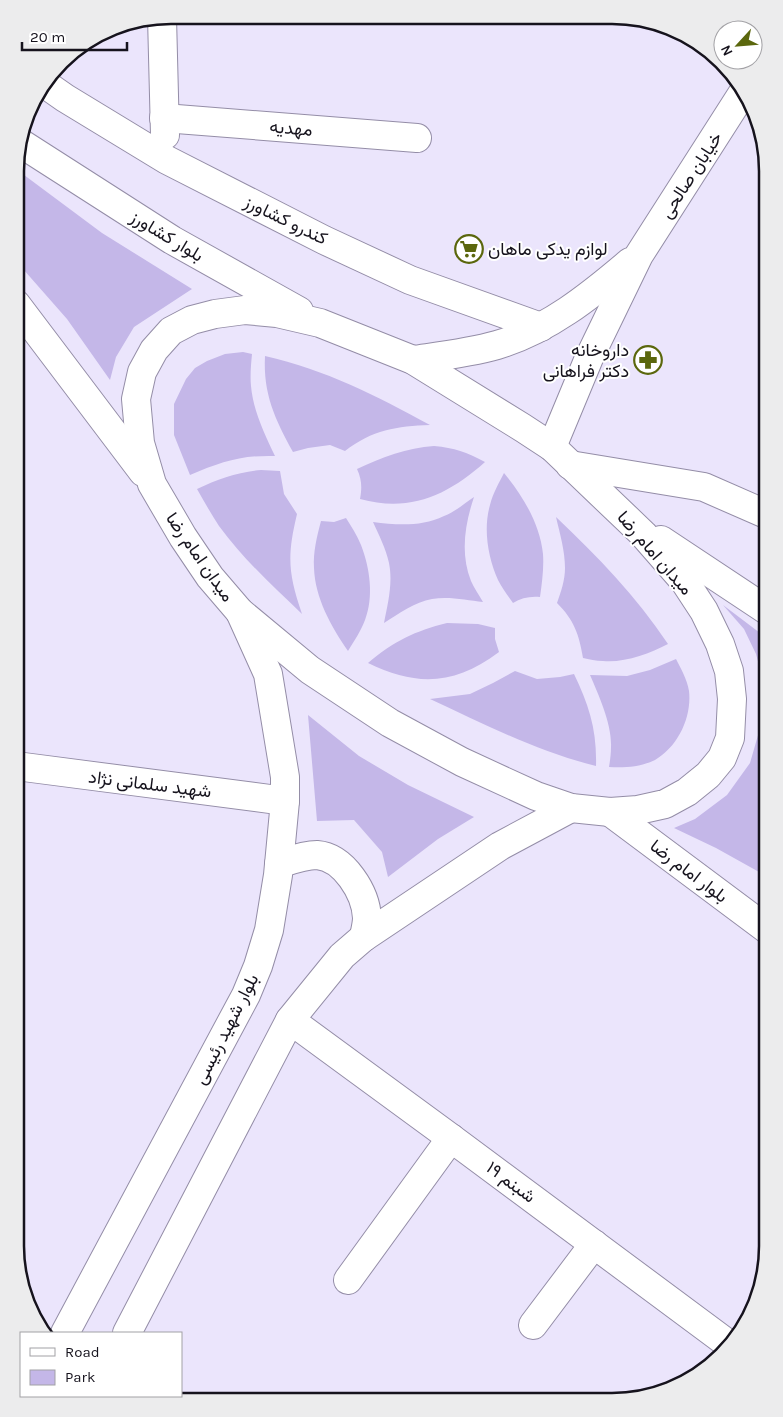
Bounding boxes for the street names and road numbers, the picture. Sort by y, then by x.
street label: مهدیه [269,115,313,141]
street label: خیابان صالحی [655,128,727,222]
street label: کندرو کشاورز [240,190,331,250]
street label: بلوار کشاورز [126,205,208,266]
street label: میدان امام رضا [612,506,698,600]
street label: میدان امام رضا [160,508,239,607]
street label: شهید سلمانی نژاد [87,766,213,802]
street label: بلوار امام رضا [645,835,732,908]
street label: بلوار شهید رئیسی [189,970,263,1088]
street label: شبنم ۱۹ [481,1156,540,1208]

